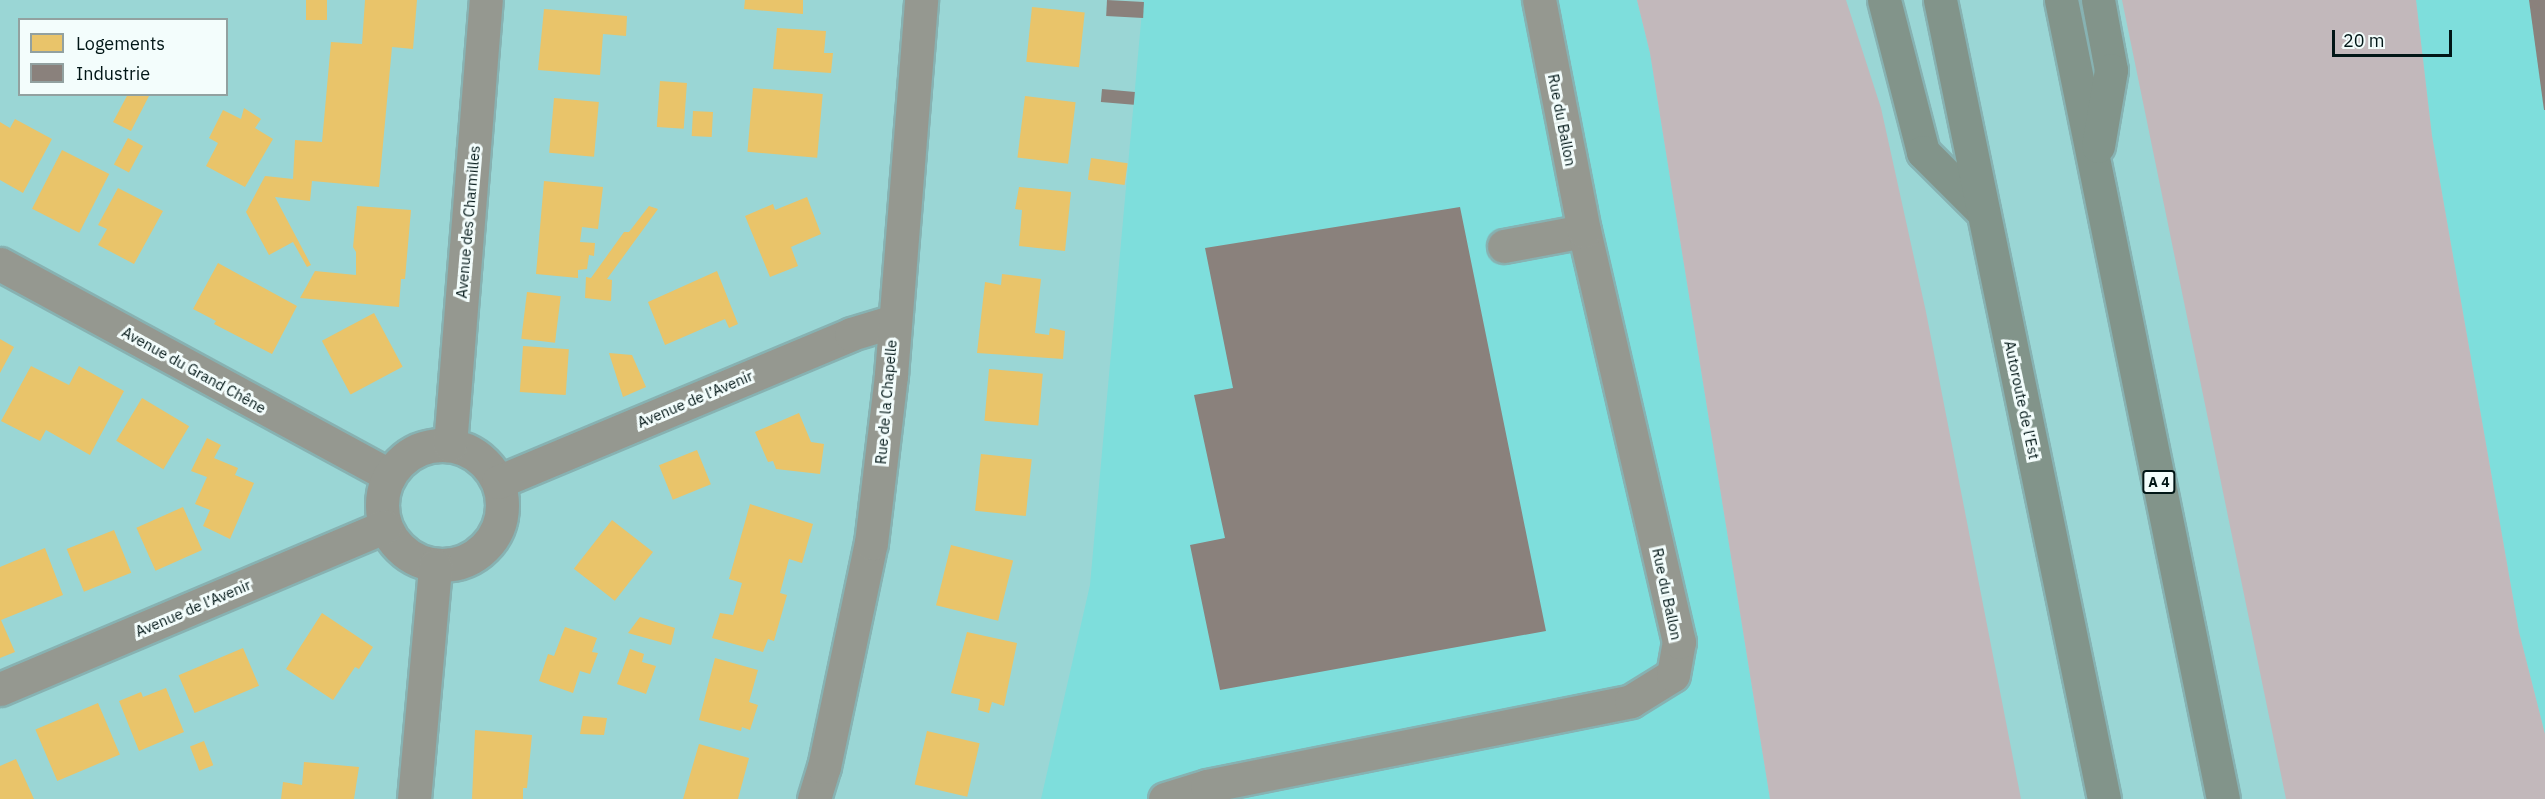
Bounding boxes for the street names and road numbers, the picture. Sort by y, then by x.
street label: Rue du Ballon [1544,72,1580,168]
street label: Avenue des Charmilles [452,145,484,299]
street label: Avenue du Grand Chêne [119,323,269,417]
street label: Rue de la Chapelle [872,339,900,465]
street label: Autoroute de l’Est [2001,339,2043,461]
street label: Avenue de l’Avenir [634,367,756,431]
road number: A 4 [2141,471,2177,493]
street label: Rue du Ballon [1648,546,1686,642]
street label: Avenue de l’Avenir [132,576,254,640]

